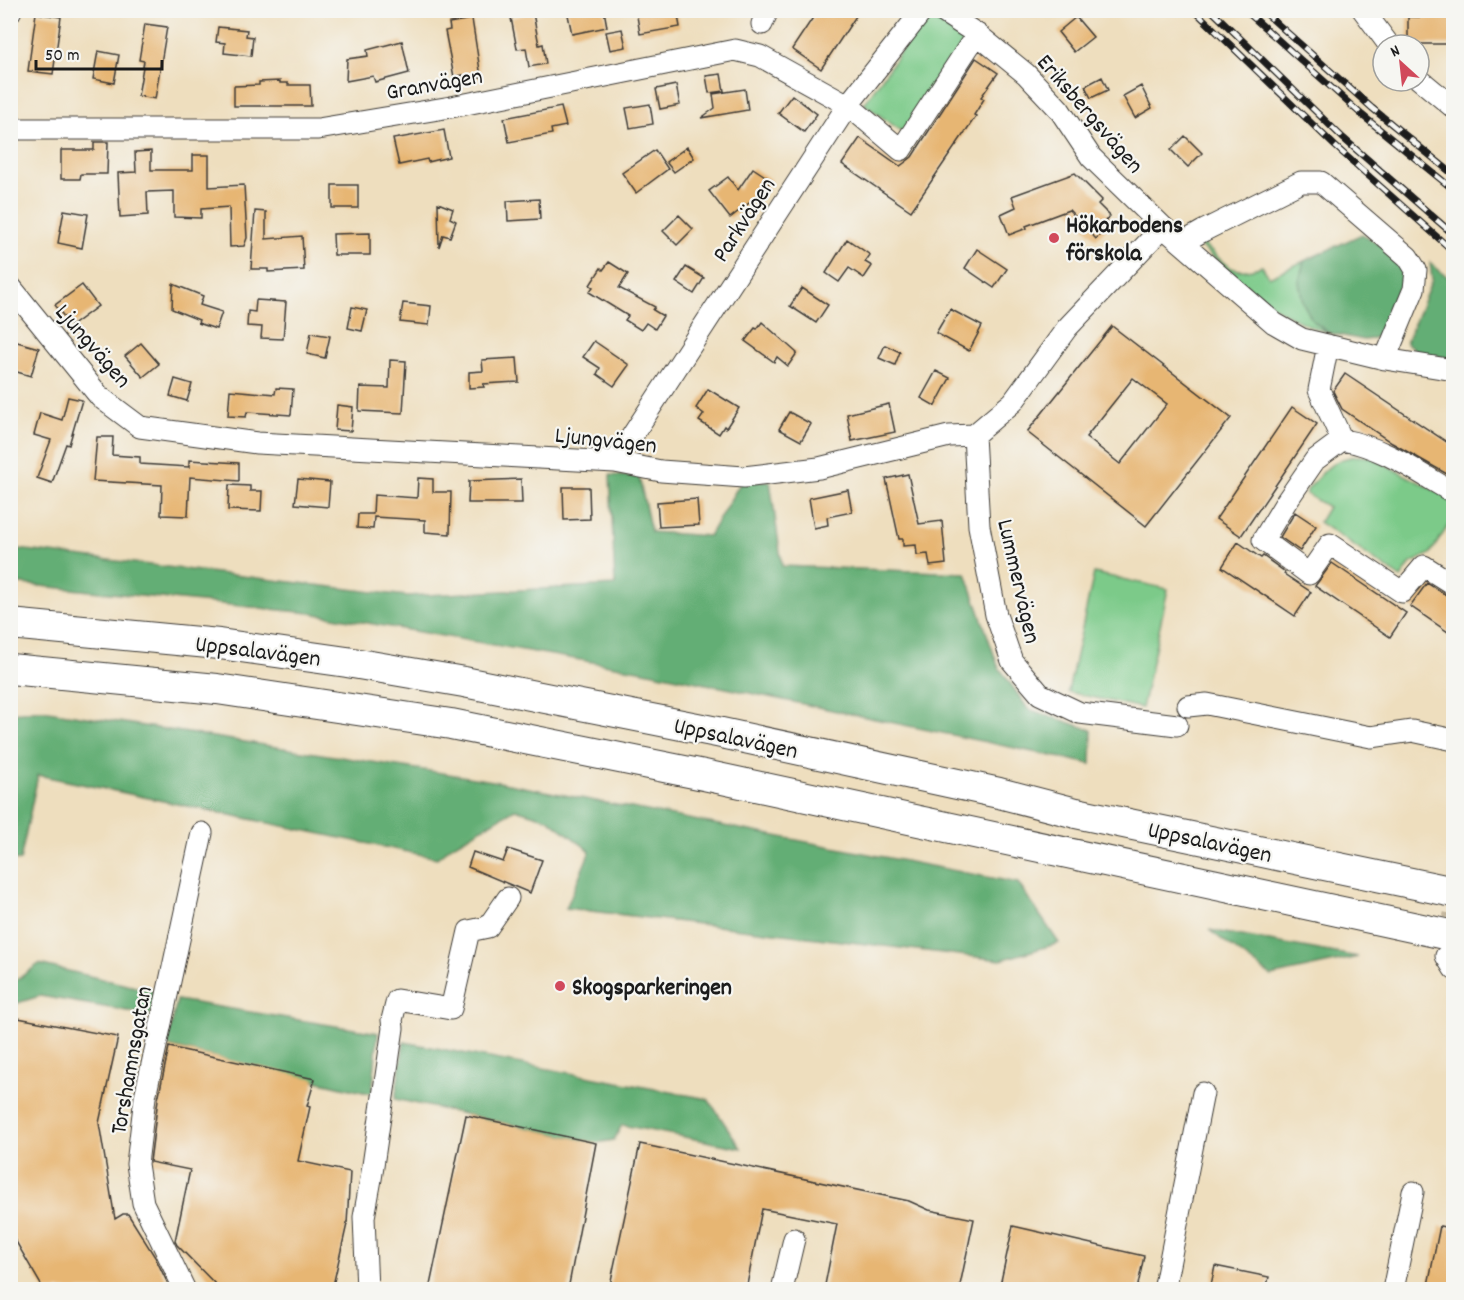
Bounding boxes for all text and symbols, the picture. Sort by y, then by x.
scale bar [36,33,162,71]
north arrow [1371,33,1431,93]
text: N [1387,40,1404,64]
text: 50 m [45,44,80,69]
street label: Eriksbergsvägen [1027,48,1150,182]
street label: Granvägen [384,61,485,111]
street label: Parkvägen [705,172,786,270]
place label: Hökarbodens förskola [1065,210,1183,272]
marker: Hökarbodens förskola [1047,231,1061,245]
street label: Ljungvägen [45,297,138,397]
street label: Ljungvägen [553,420,658,464]
street label: Lummervägen [986,516,1048,647]
street label: Uppsalavägen [193,628,322,678]
street label: Uppsalavägen [670,710,801,770]
street label: Uppsalavägen [1144,814,1275,874]
place label: Skogsparkeringen [572,972,732,1006]
marker: Skogsparkeringen [553,979,567,993]
street label: Torshamnsgatan [103,984,163,1137]

